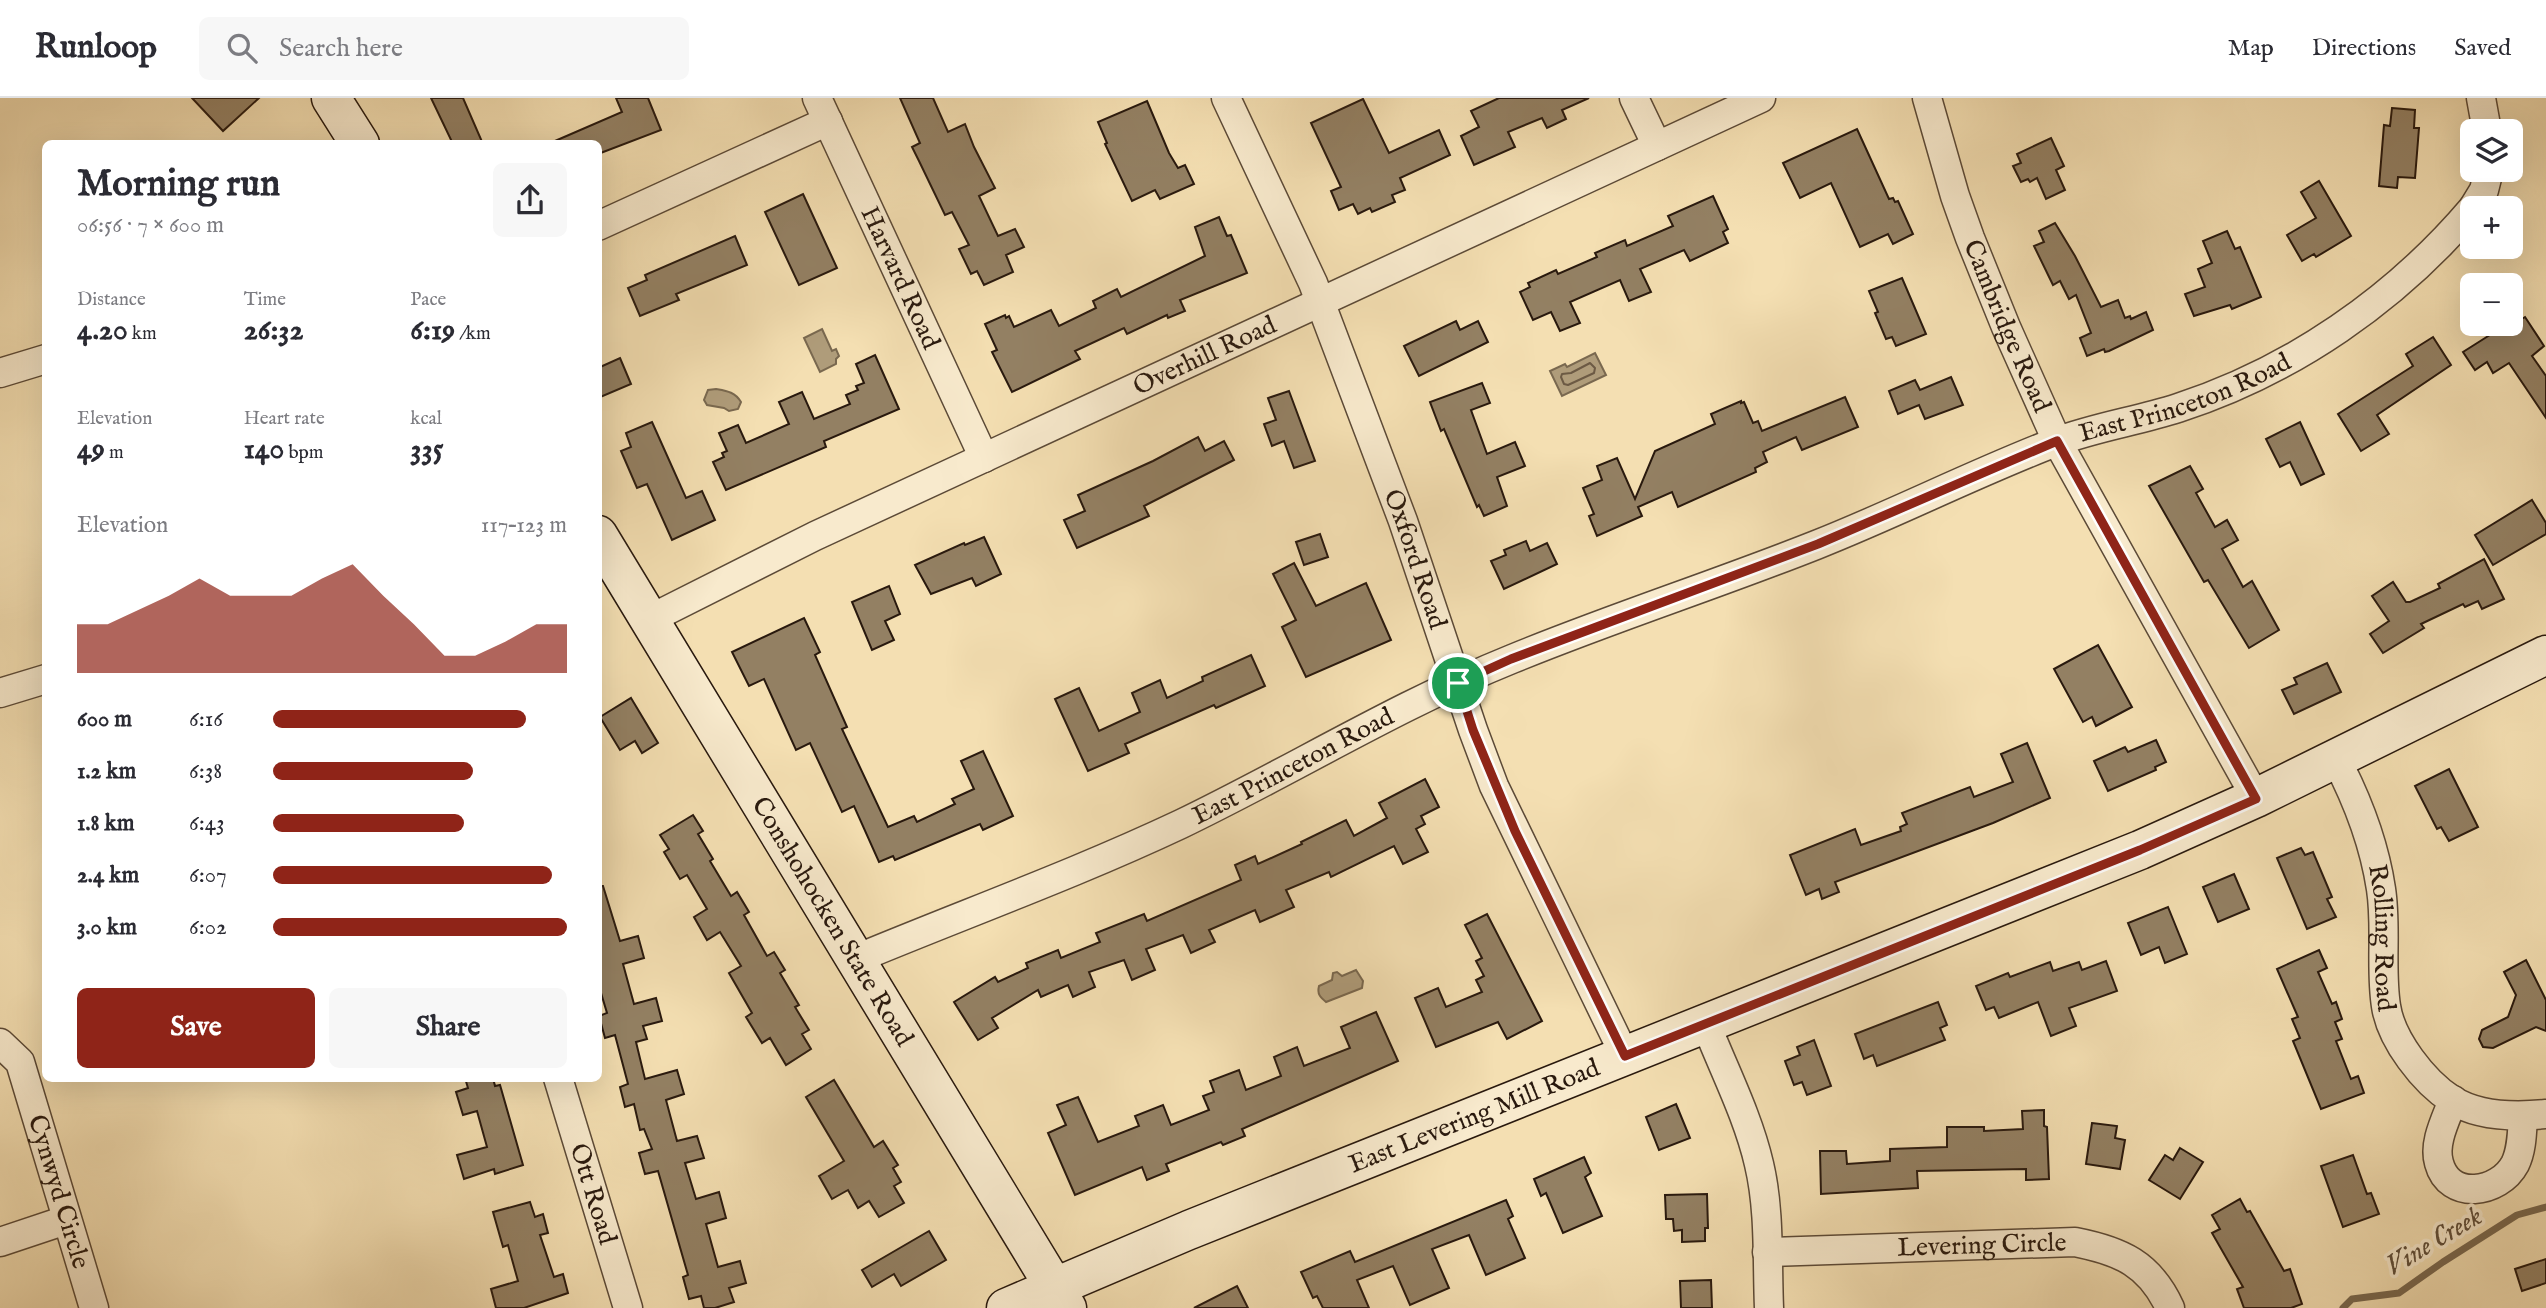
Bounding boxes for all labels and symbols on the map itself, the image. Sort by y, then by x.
street label: Harvard Road [853,201,948,354]
street label: Cambridge Road [1956,235,2059,418]
street label: Overhill Road [1128,308,1281,403]
street label: East Princeton Road [2075,345,2297,450]
street label: Oxford Road [1376,485,1455,633]
pin [1428,653,1488,713]
street label: East Princeton Road [1187,700,1399,832]
street label: Conshohocken State Road [744,791,921,1052]
street label: Rolling Road [2360,861,2403,1014]
street label: East Levering Mill Road [1344,1051,1605,1181]
street label: Cynwyd Circle [20,1111,98,1273]
street label: Ott Road [562,1139,624,1248]
water label: Vine Creek [2379,1199,2489,1285]
street label: Levering Circle [1897,1226,2067,1264]

